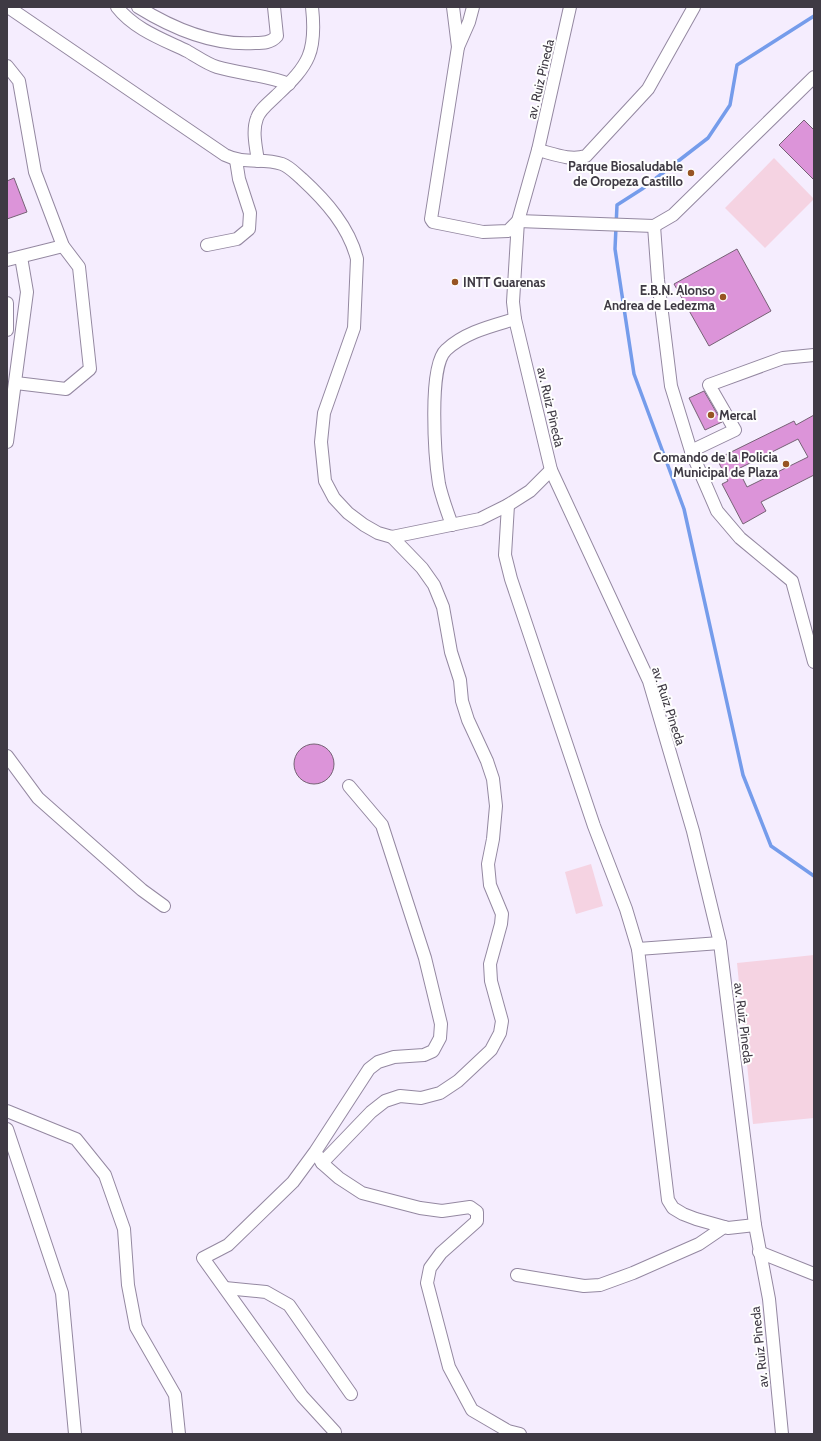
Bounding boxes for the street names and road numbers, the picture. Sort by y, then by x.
street label: av. Ruiz Pineda [523,37,557,120]
street label: av. Ruiz Pineda [534,366,568,449]
street label: av. Ruiz Pineda [649,665,689,748]
street label: av. Ruiz Pineda [731,982,757,1065]
street label: av. Ruiz Pineda [747,1305,771,1388]

